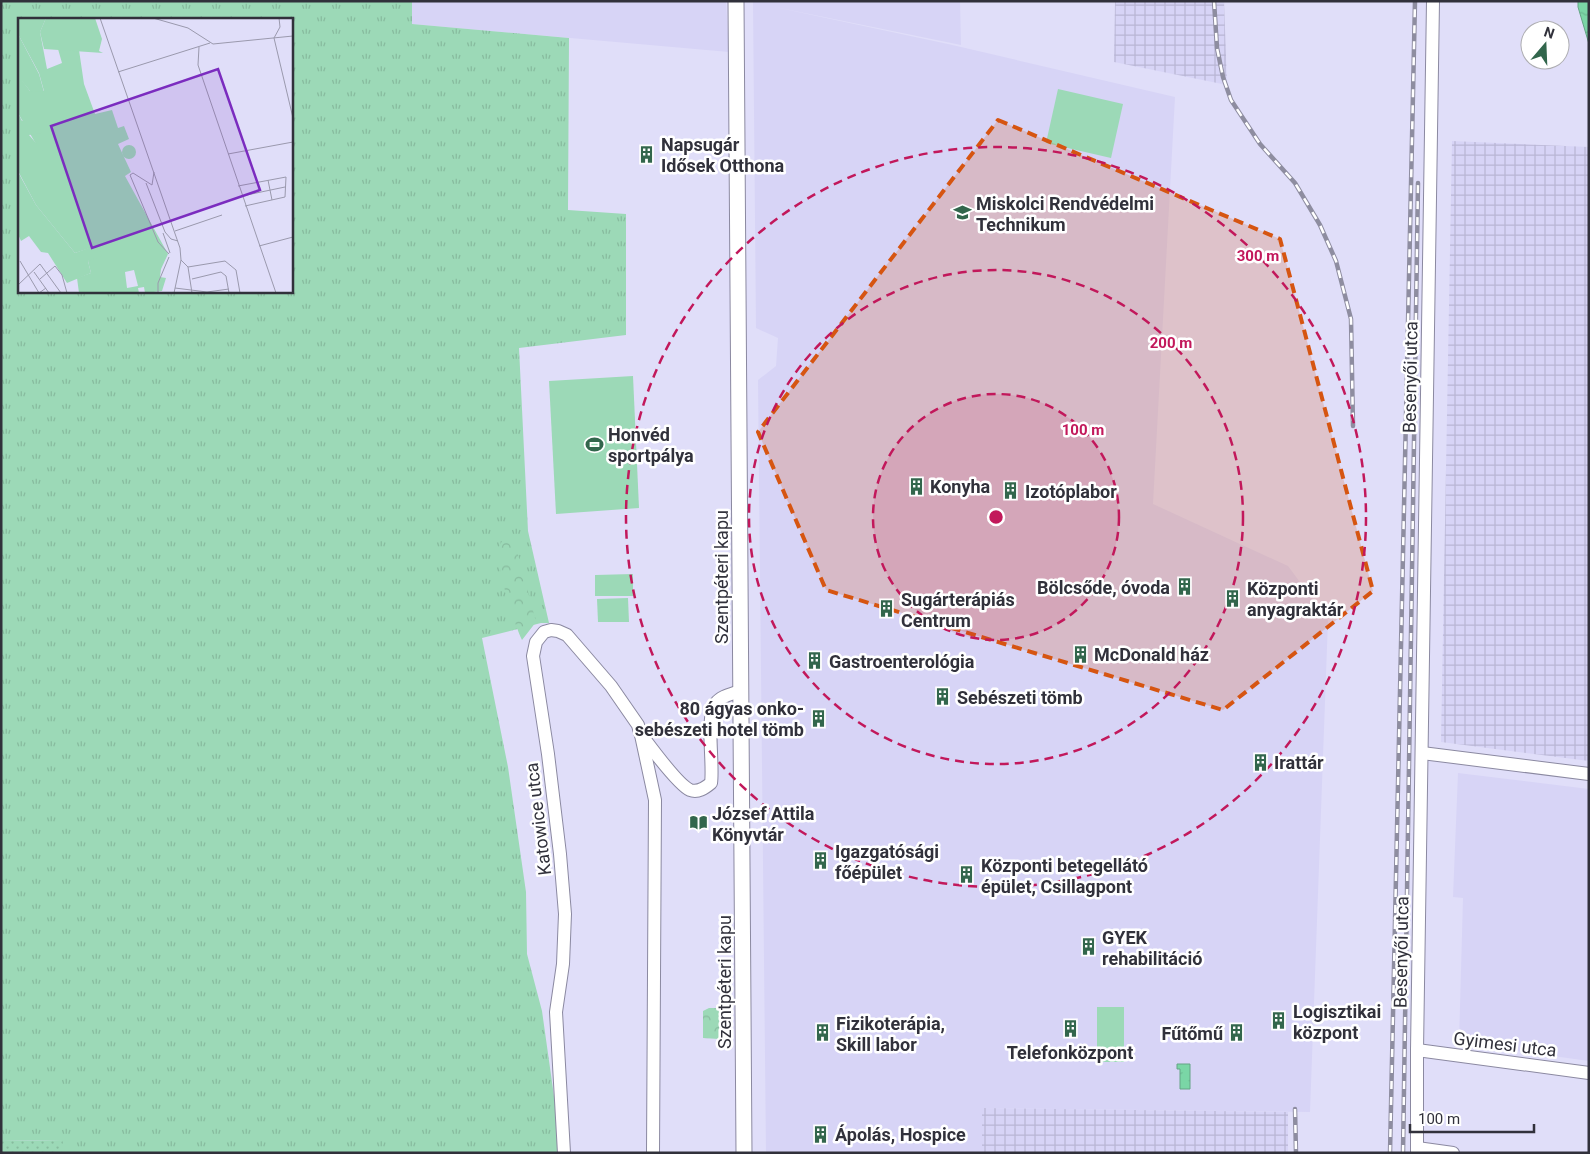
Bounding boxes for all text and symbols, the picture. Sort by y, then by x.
inset map [18,18,292,292]
north arrow [1520,20,1570,70]
text: N [1542,24,1557,42]
place label: Napsugár Idősek Otthona [661,134,785,176]
building icon: Napsugár Idősek Otthona [637,144,657,164]
place label: Miskolci Rendvédelmi Technikum [976,193,1154,235]
school or university icon: Miskolci Rendvédelmi Technikum [952,203,972,223]
text: 300 m [1237,247,1279,265]
street label: Besenyői utca [1399,321,1421,433]
text: 200 m [1150,334,1192,352]
text: 100 m [1062,421,1104,439]
place label: Honvéd sportpálya [608,424,694,466]
sports icon: Honvéd sportpálya [584,434,604,454]
building icon: Konyha [906,476,926,496]
place label: Konyha [930,476,991,497]
building icon: Izotóplabor [1001,481,1021,501]
place label: Izotóplabor [1025,481,1117,502]
centre of rings [987,508,1005,526]
street label: Szentpéteri kapu [711,510,732,644]
place label: Bölcsőde, óvoda [1037,577,1170,598]
building icon: Bölcsőde, óvoda [1174,577,1194,597]
place label: Központi anyagraktár [1247,578,1344,620]
building icon: Központi anyagraktár [1223,588,1243,608]
place label: Sugárterápiás Centrum [901,589,1015,631]
building icon: Sugárterápiás Centrum [877,599,897,619]
building icon: McDonald ház [1070,644,1090,664]
place label: McDonald ház [1094,644,1209,665]
building icon: Gastroenterológia [805,651,825,671]
place label: Gastroenterológia [829,651,975,672]
building icon: Sebészeti tömb [933,687,953,707]
place label: Sebészeti tömb [957,687,1083,708]
place label: 80 ágyas onko- sebészeti hotel tömb [635,698,804,740]
building icon: 80 ágyas onko- sebészeti hotel tömb [808,708,828,728]
building icon: Irattár [1250,752,1270,772]
place label: Irattár [1274,752,1324,773]
street label: Katowice utca [521,761,555,877]
place label: József Attila Könyvtár [712,803,815,845]
library icon: József Attila Könyvtár [688,813,708,833]
place label: Igazgatósági főépület [835,841,939,883]
building icon: Igazgatósági főépület [811,851,831,871]
place label: Központi betegellátó épület, Csillagpont [981,855,1148,897]
building icon: Központi betegellátó épület, Csillagpont [957,865,977,885]
street label: Besenyői utca [1390,896,1412,1008]
street label: Szentpéteri kapu [714,915,735,1049]
place label: GYEK rehabilitáció [1102,927,1202,969]
building icon: GYEK rehabilitáció [1078,937,1098,957]
place label: Logisztikai központ [1293,1001,1381,1043]
building icon: Logisztikai központ [1269,1011,1289,1031]
place label: Fizikoterápia, Skill labor [836,1013,945,1055]
building icon: Telefonközpont [1060,1019,1080,1039]
building icon: Fizikoterápia, Skill labor [812,1023,832,1043]
place label: Fűtőmű [1162,1023,1223,1044]
building icon: Fűtőmű [1227,1023,1247,1043]
street label: Gyimesi utca [1452,1027,1558,1061]
place label: Telefonközpont [1007,1042,1133,1063]
scale bar [1410,1102,1534,1134]
text: 100 m [1418,1110,1460,1128]
building icon: Ápolás, Hospice [811,1124,831,1144]
place label: Ápolás, Hospice [835,1124,966,1145]

